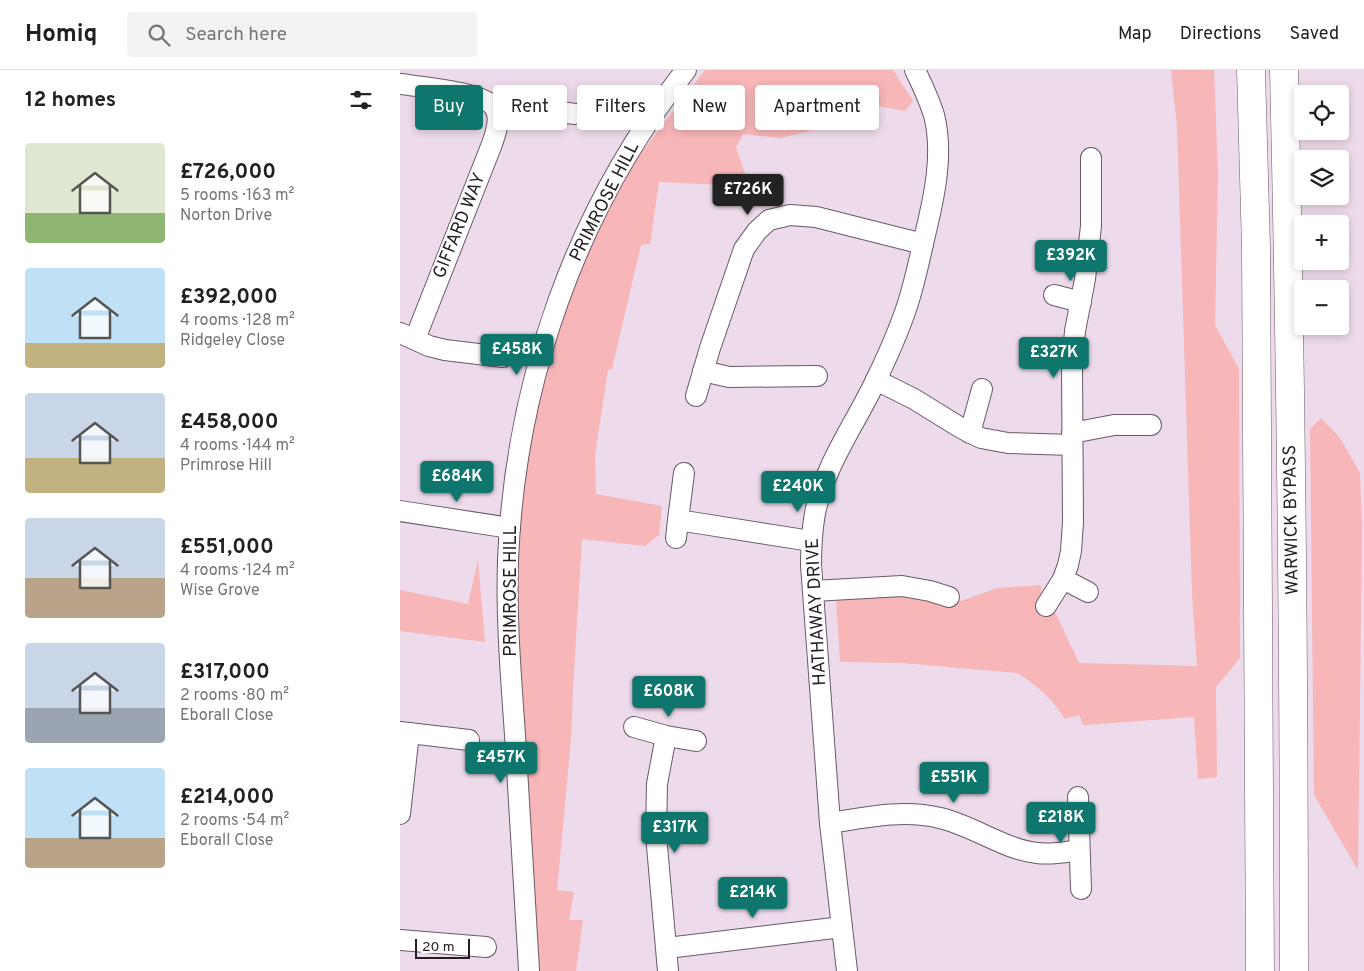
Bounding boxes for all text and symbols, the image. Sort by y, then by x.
search box [127,12,477,57]
text: Homiq [25,20,97,50]
icon: search [145,21,173,49]
text: Search here [185,23,287,47]
text: Map [1118,23,1152,46]
text: Directions [1180,23,1262,46]
text: Saved [1290,23,1339,46]
chip: Buy [415,85,483,130]
chip: Rent [493,85,567,130]
chip: Filters [577,85,664,130]
chip: New [674,85,745,130]
chip: Apartment [755,85,879,130]
map controls [1294,85,1349,335]
button: locate [1294,85,1349,140]
icon: filters [347,86,375,114]
text: 12 homes [25,87,116,114]
street label: PRIMROSE HILL [565,138,645,266]
button: layers [1294,150,1349,205]
text: £726,000 [180,159,276,186]
icon: home [65,163,125,223]
street label: GIFFARD WAY [428,170,492,282]
pin: £726K [713,174,783,216]
text: £726K [724,180,772,200]
text: 5 rooms · 163 m² [180,186,294,206]
text: Norton Drive [180,206,272,226]
button: + [1294,215,1349,270]
pin: £392K [1036,240,1106,282]
text: £392K [1046,246,1096,266]
button: − [1294,280,1349,335]
text: £392,000 [180,284,278,311]
icon: home [65,288,125,348]
text: 4 rooms · 128 m² [180,311,295,331]
text: Ridgeley Close [180,331,285,351]
pin: £458K [482,334,552,376]
pin: £327K [1019,336,1089,379]
text: £458K [491,340,543,360]
text: £327K [1030,343,1078,363]
text: £458,000 [180,409,279,436]
icon: home [65,413,125,473]
text: 4 rooms · 144 m² [180,436,295,456]
street label: WARWICK BYPASS [1279,445,1305,595]
text: Primrose Hill [180,456,272,476]
pin: £684K [422,460,492,503]
text: £684K [431,467,483,487]
pin: £240K [763,470,833,513]
text: £240K [772,477,824,497]
street label: PRIMROSE HILL [500,525,523,657]
text: £551,000 [180,534,274,561]
icon: home [65,538,125,598]
street label: HATHAWAY DRIVE [802,538,832,686]
text: 4 rooms · 124 m² [180,561,295,581]
text: Wise Grove [180,581,260,601]
text: £317,000 [180,659,270,686]
icon: home [65,663,125,723]
pin: £608K [634,676,704,718]
text: £608K [643,682,695,702]
text: 2 rooms · 80 m² [180,686,289,706]
text: Eborall Close [180,706,273,726]
pin: £457K [466,742,536,784]
text: £457K [476,748,526,768]
pin: £551K [919,762,989,804]
text: £551K [931,768,977,788]
text: £214,000 [180,784,274,811]
icon: home [65,788,125,848]
pin: £218K [1026,802,1096,844]
text: £218K [1037,808,1085,828]
text: 2 rooms · 54 m² [180,811,289,831]
pin: £317K [640,812,710,854]
text: £317K [652,818,698,838]
text: Eborall Close [180,831,273,851]
pin: £214K [718,876,788,919]
text: £214K [729,883,777,903]
scale bar [415,936,470,959]
text: 20 m [422,939,455,956]

